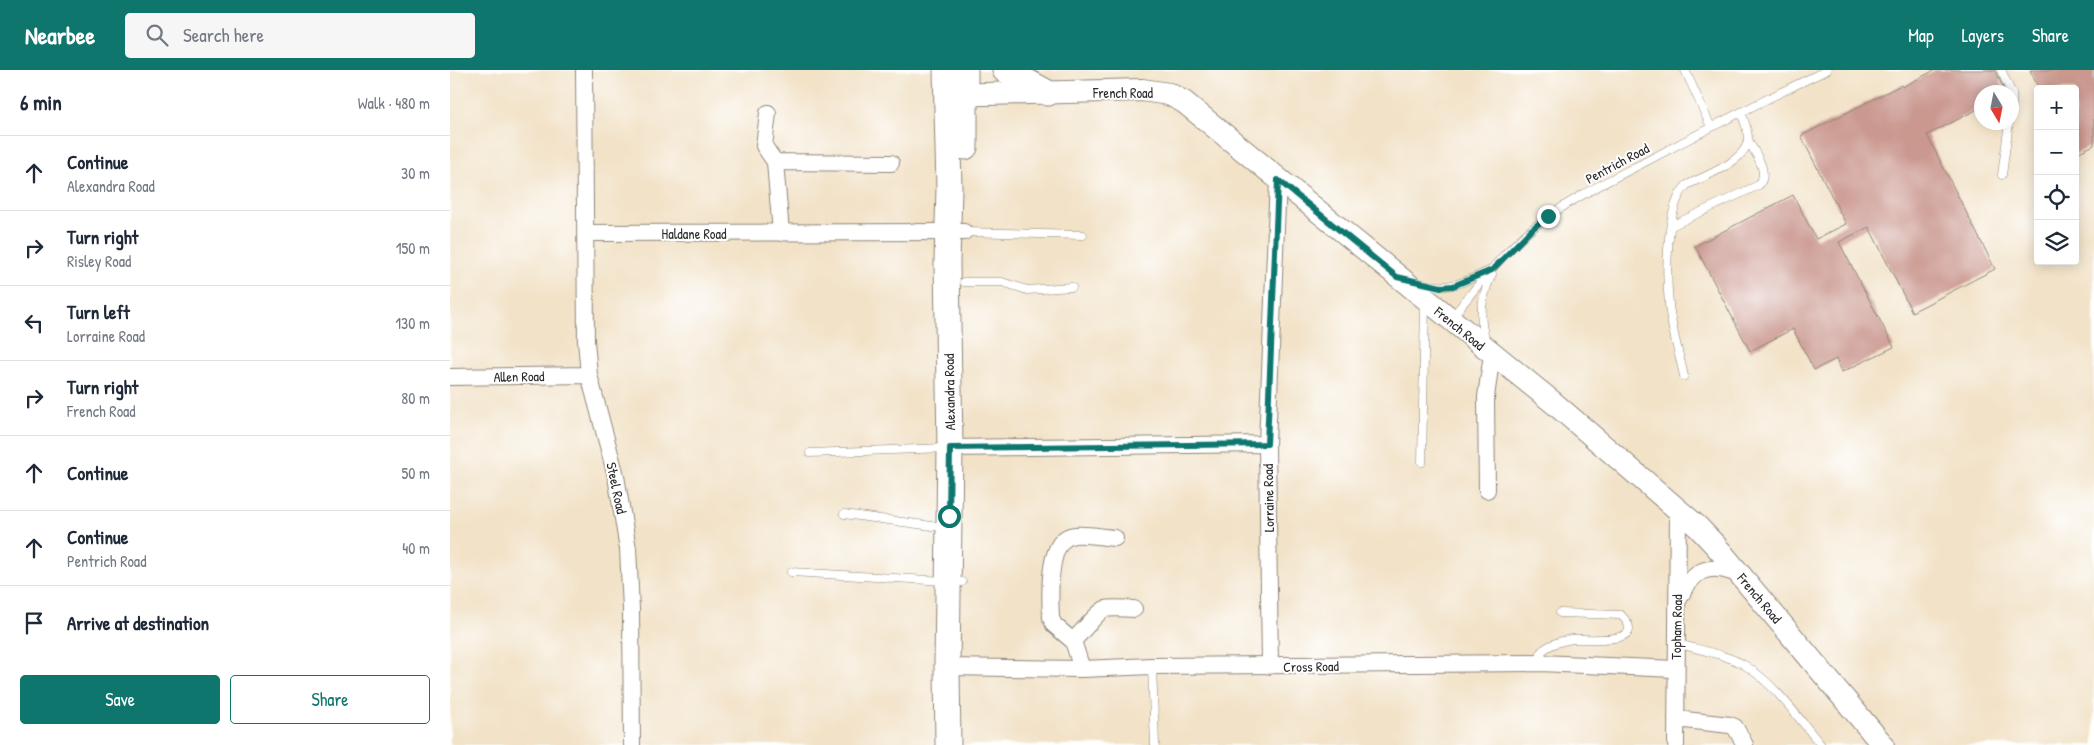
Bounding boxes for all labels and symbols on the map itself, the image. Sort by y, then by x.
street label: French Road [1092,83,1154,102]
north arrow [1974,85,2019,130]
street label: Pentrich Road [1582,138,1653,188]
route end [1537,205,1560,228]
street label: Haldane Road [662,224,727,243]
street label: French Road [1430,301,1490,355]
street label: Alexandra Road [939,353,959,431]
street label: Allen Road [493,366,545,386]
street label: Steel Road [602,460,632,516]
street label: Lorraine Road [1258,463,1278,532]
route start [938,505,961,528]
street label: French Road [1733,568,1787,628]
street label: Topham Road [1666,594,1687,660]
street label: Cross Road [1283,656,1340,676]

